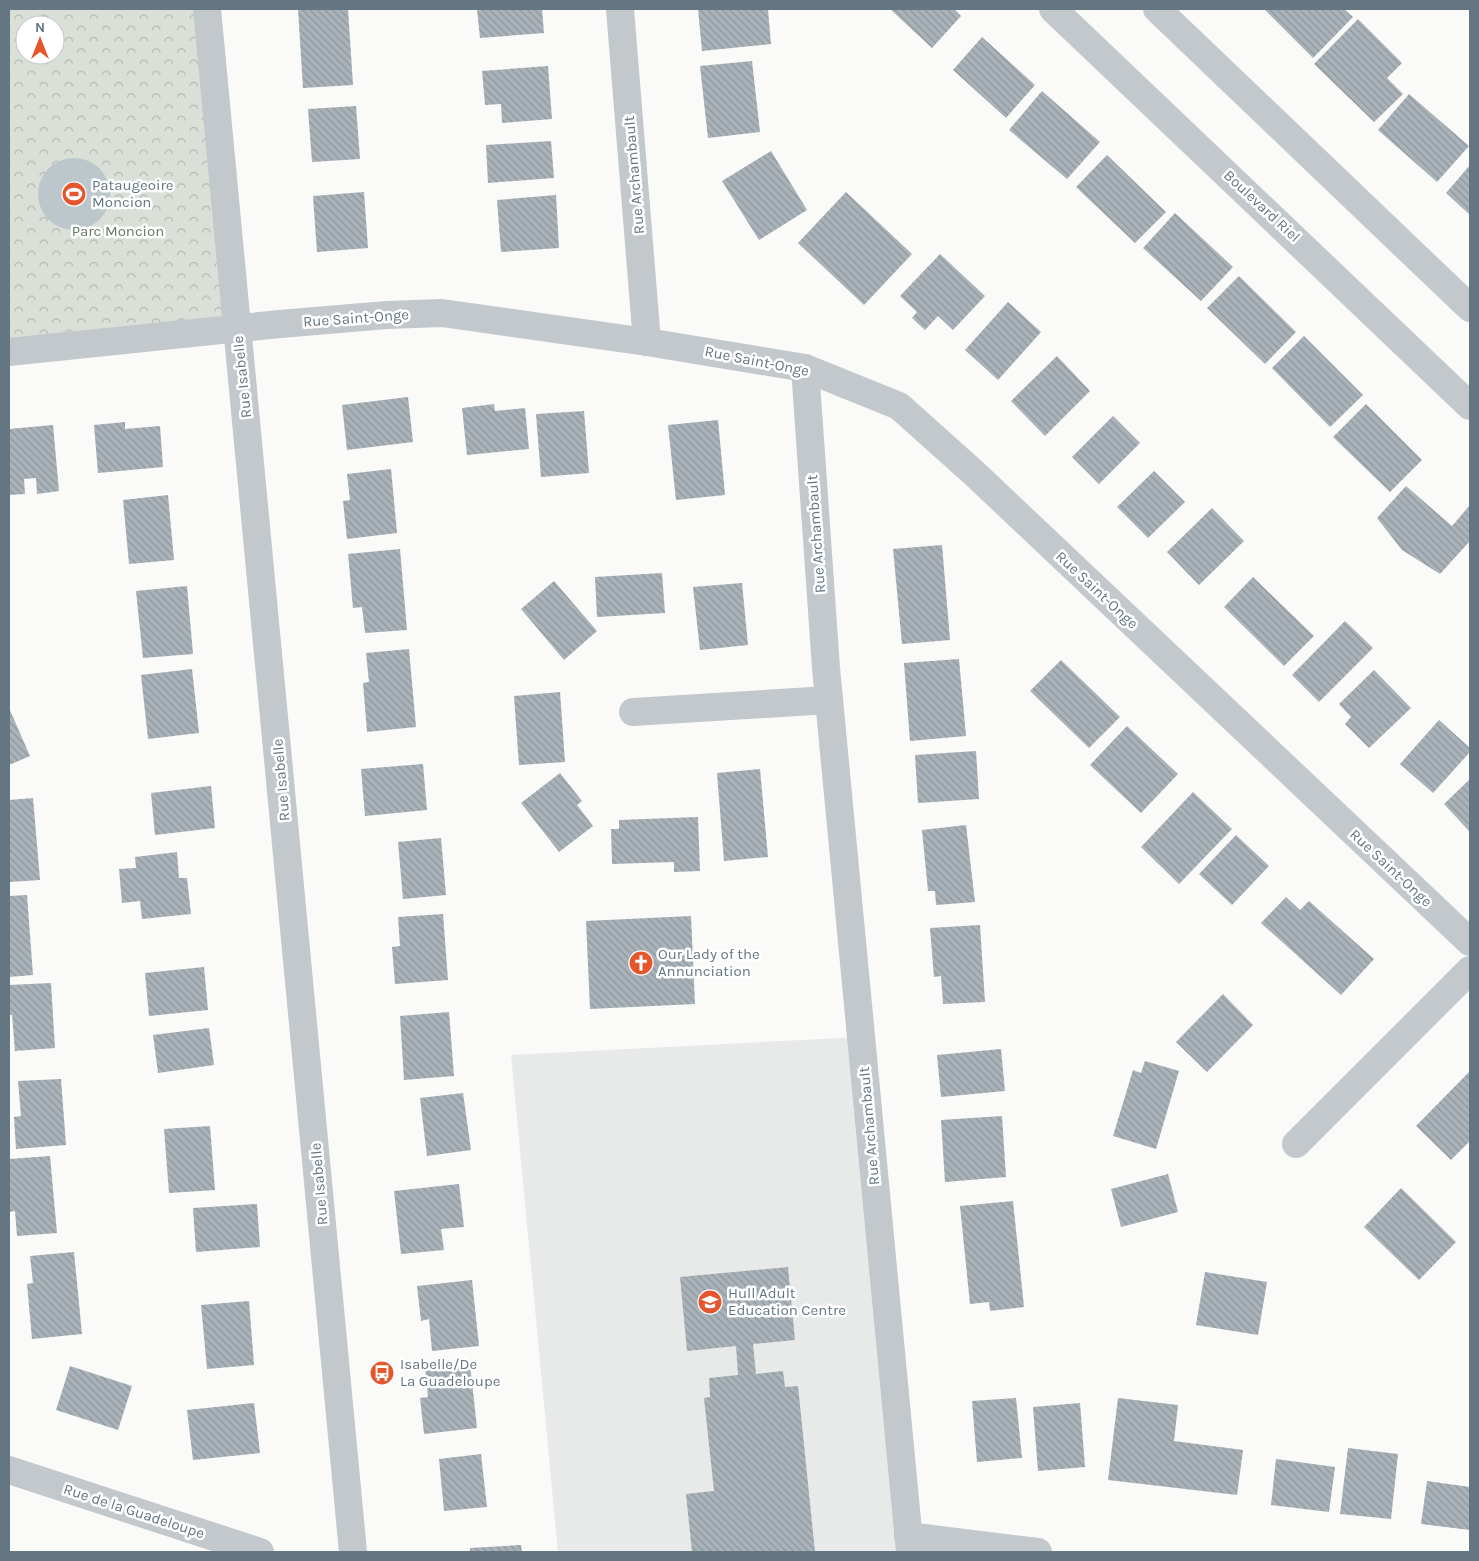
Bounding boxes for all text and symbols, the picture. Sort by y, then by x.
north arrow [15,15,65,65]
text: N [35,19,45,36]
street label: Rue Archambault [620,115,648,235]
street label: Boulevard Riel [1220,166,1304,246]
place label: Pataugeoire Moncion [92,176,174,211]
sports icon: Pataugeoire Moncion [61,181,87,207]
park label: Parc Moncion [72,222,164,240]
street label: Rue Saint-Onge [302,305,410,331]
street label: Rue Isabelle [229,335,255,419]
street label: Rue Saint-Onge [703,342,811,380]
street label: Rue Archambault [803,474,829,594]
street label: Rue Saint-Onge [1052,547,1142,633]
street label: Rue Isabelle [268,738,294,822]
street label: Rue Saint-Onge [1346,825,1436,911]
place label: Our Lady of the Annunciation [658,945,760,980]
church icon: Our Lady of the Annunciation [628,950,654,976]
street label: Rue Archambault [855,1066,883,1186]
street label: Rue Isabelle [306,1142,332,1226]
place label: Hull Adult Education Centre [728,1284,846,1319]
school or university icon: Hull Adult Education Centre [697,1289,723,1315]
place label: Isabelle/De La Guadeloupe [400,1355,500,1390]
bus stop icon: Isabelle/De La Guadeloupe [369,1360,395,1386]
street label: Rue de la Guadeloupe [61,1480,207,1542]

